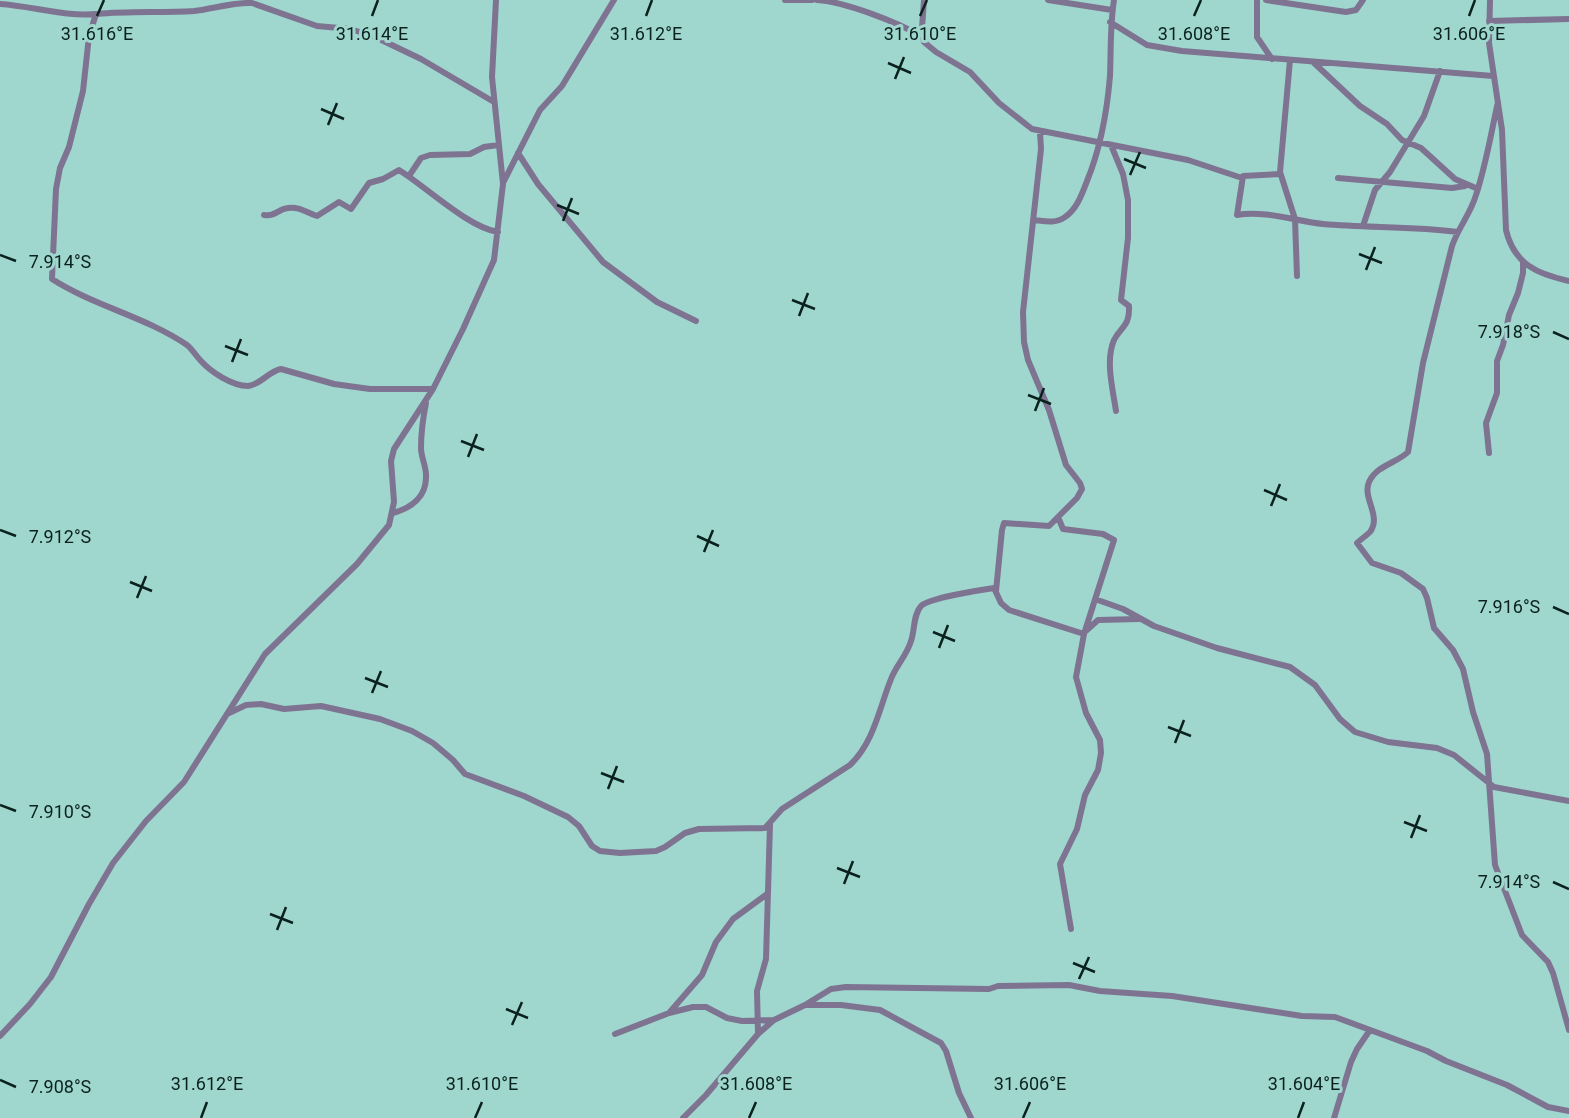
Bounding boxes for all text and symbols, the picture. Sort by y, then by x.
text: 31.616°E [61,23,133,44]
text: 31.614°E [336,23,408,44]
text: 31.612°E [610,23,682,44]
text: 31.610°E [884,23,956,44]
text: 31.608°E [1158,23,1230,44]
text: 31.606°E [1433,23,1505,44]
text: 7.914°S [29,251,92,272]
text: 7.918°S [1478,321,1541,342]
text: 7.912°S [29,526,92,547]
text: 7.916°S [1478,596,1541,617]
text: 7.910°S [29,801,92,822]
text: 7.914°S [1478,871,1541,892]
text: 31.612°E [171,1073,243,1094]
text: 31.610°E [446,1073,518,1094]
text: 31.608°E [720,1073,792,1094]
text: 31.606°E [994,1073,1066,1094]
text: 31.604°E [1268,1073,1340,1094]
text: 7.908°S [29,1076,92,1097]

